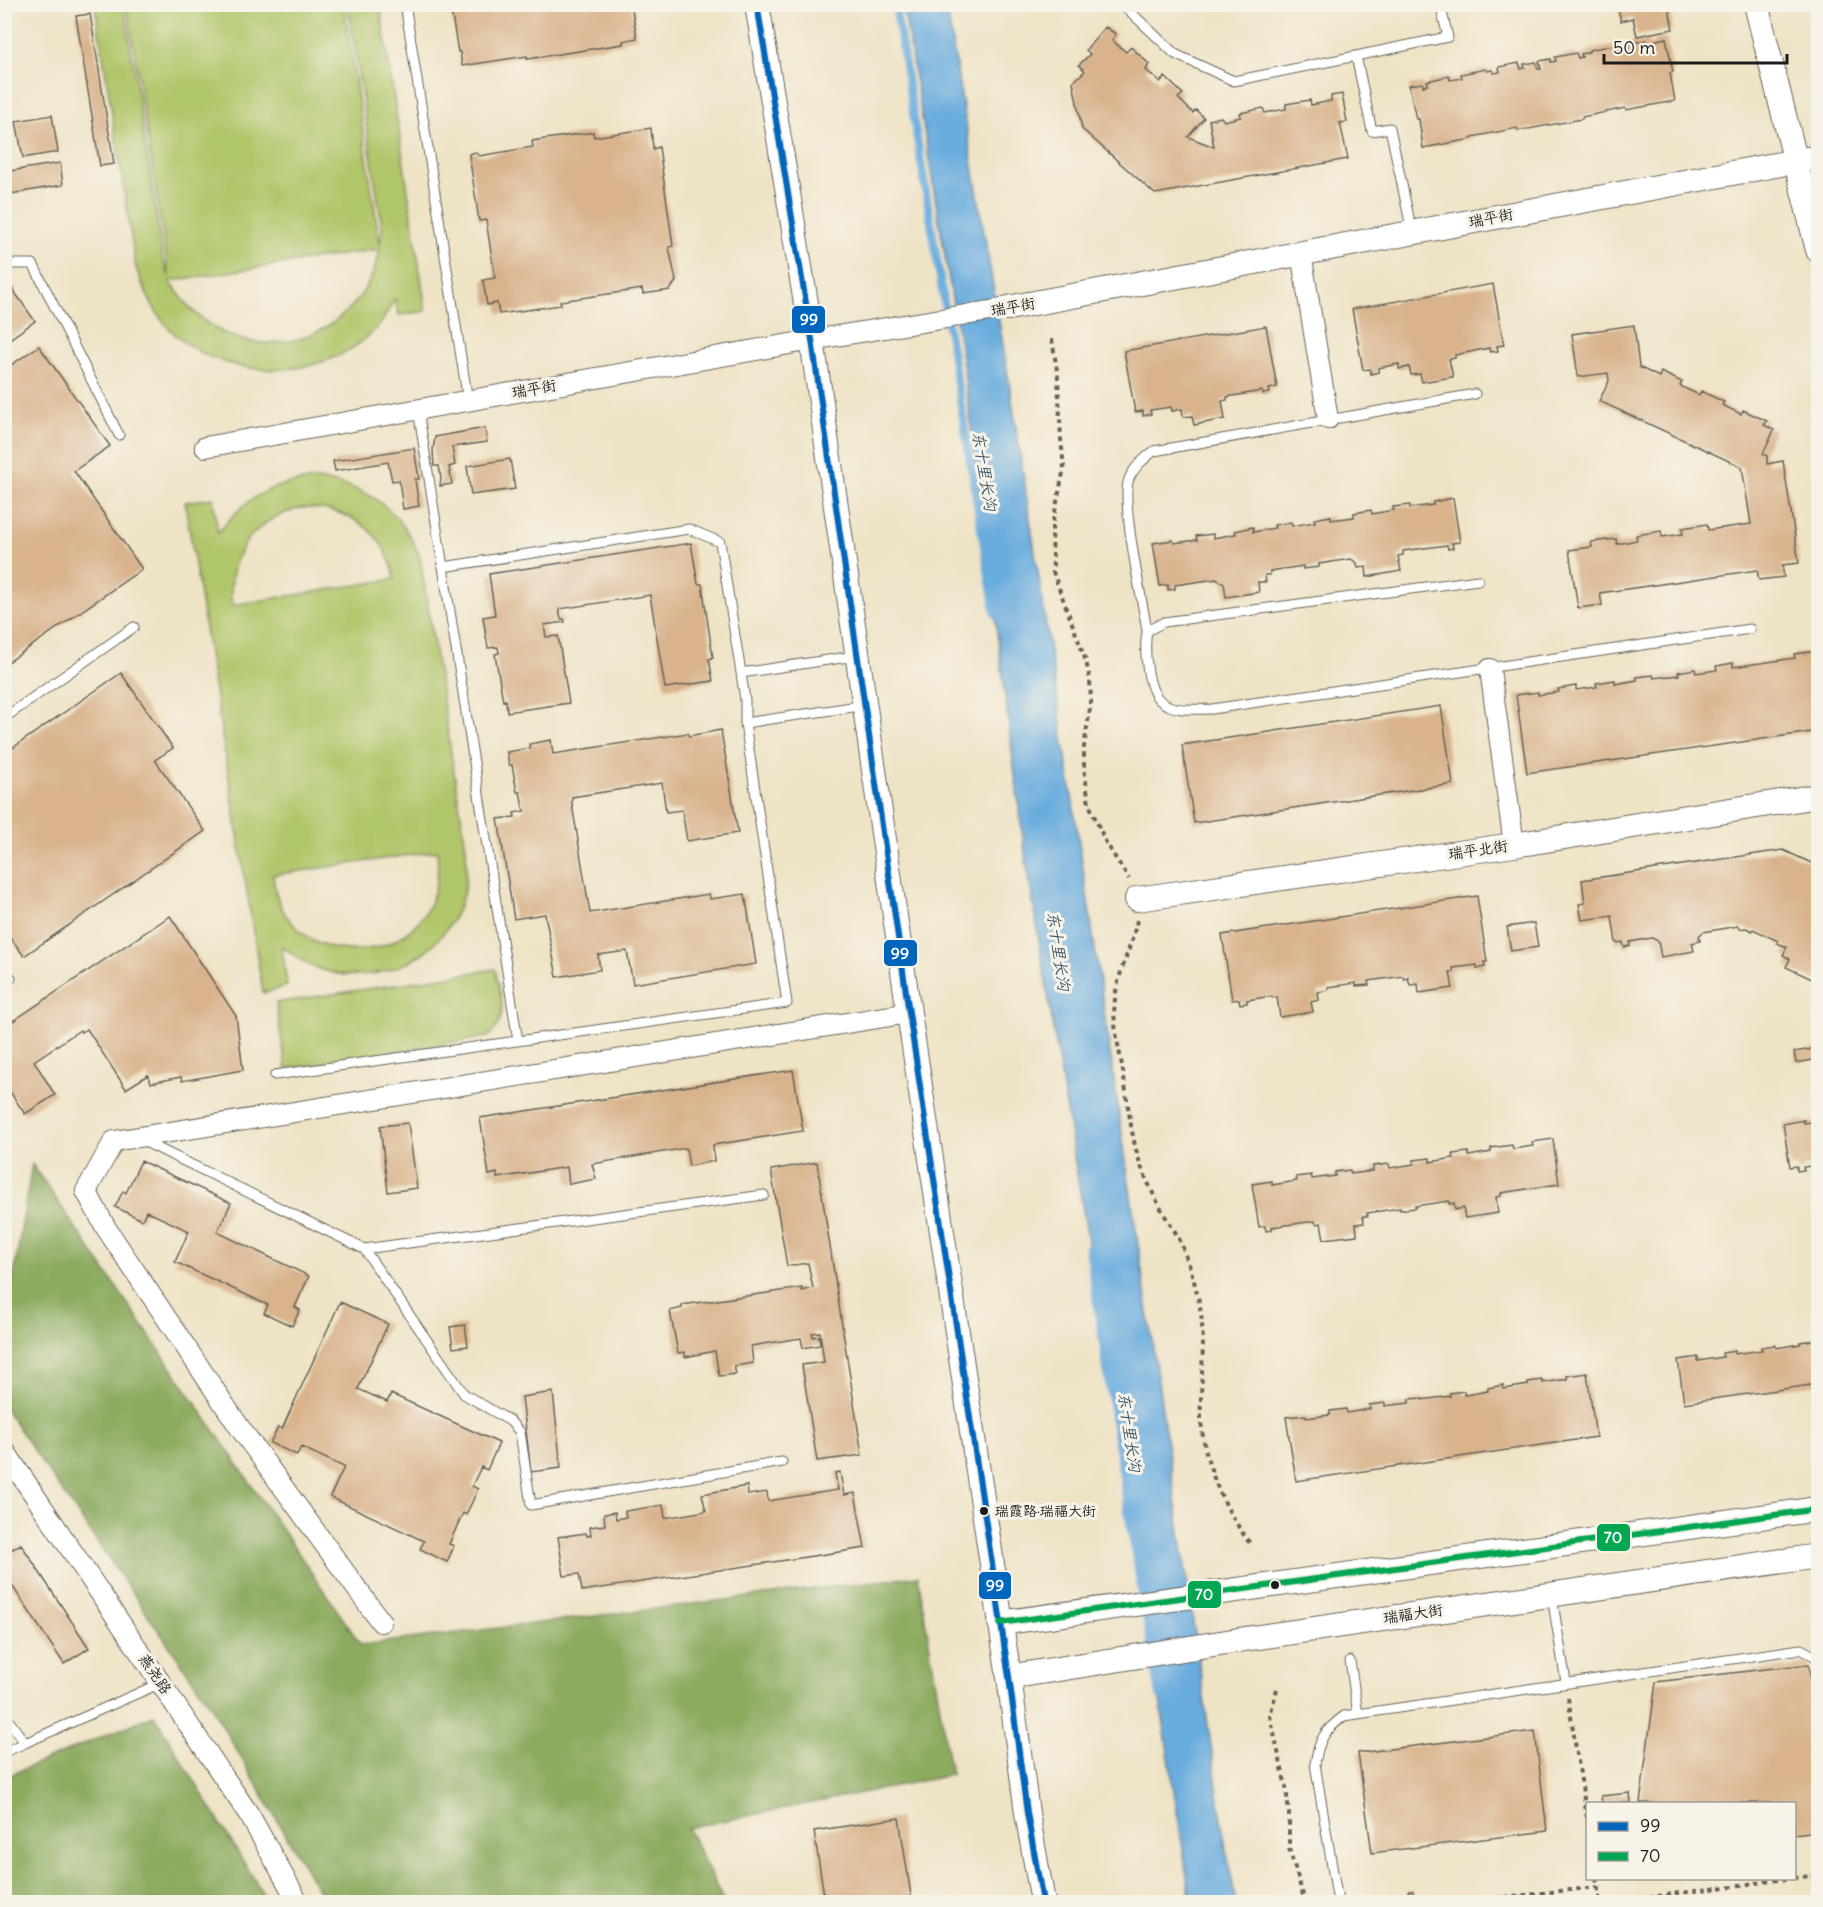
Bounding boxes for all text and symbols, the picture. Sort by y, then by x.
scale bar [1604,27,1787,65]
text: 50 m [1613,36,1655,59]
street label: 瑞平街 [1467,204,1515,231]
street label: 瑞平街 [989,293,1037,320]
line badge: 99 [791,305,826,334]
text: 99 [800,309,818,329]
street label: 瑞平街 [510,375,558,402]
water label: 东十里长沟 [969,430,1001,514]
street label: 瑞平北街 [1447,836,1509,863]
water label: 东十里长沟 [1044,910,1075,994]
line badge: 99 [883,939,918,967]
text: 99 [891,943,909,963]
water label: 东十里长沟 [1115,1391,1146,1475]
place label: 瑞霞路·瑞福大街 [994,1502,1096,1520]
marker: 瑞霞路·瑞福大街 [978,1505,990,1517]
line badge: 70 [1596,1523,1631,1552]
text: 70 [1604,1527,1622,1547]
line badge: 99 [978,1571,1012,1600]
text: 99 [986,1575,1004,1595]
unlabelled marker [1269,1579,1281,1591]
line badge: 70 [1187,1580,1222,1609]
text: 70 [1195,1584,1213,1604]
street label: 瑞福大街 [1382,1600,1444,1627]
street label: 燕尧路 [135,1650,176,1698]
legend [1586,1802,1796,1880]
text: 99 [1640,1814,1661,1837]
text: 70 [1640,1844,1661,1867]

